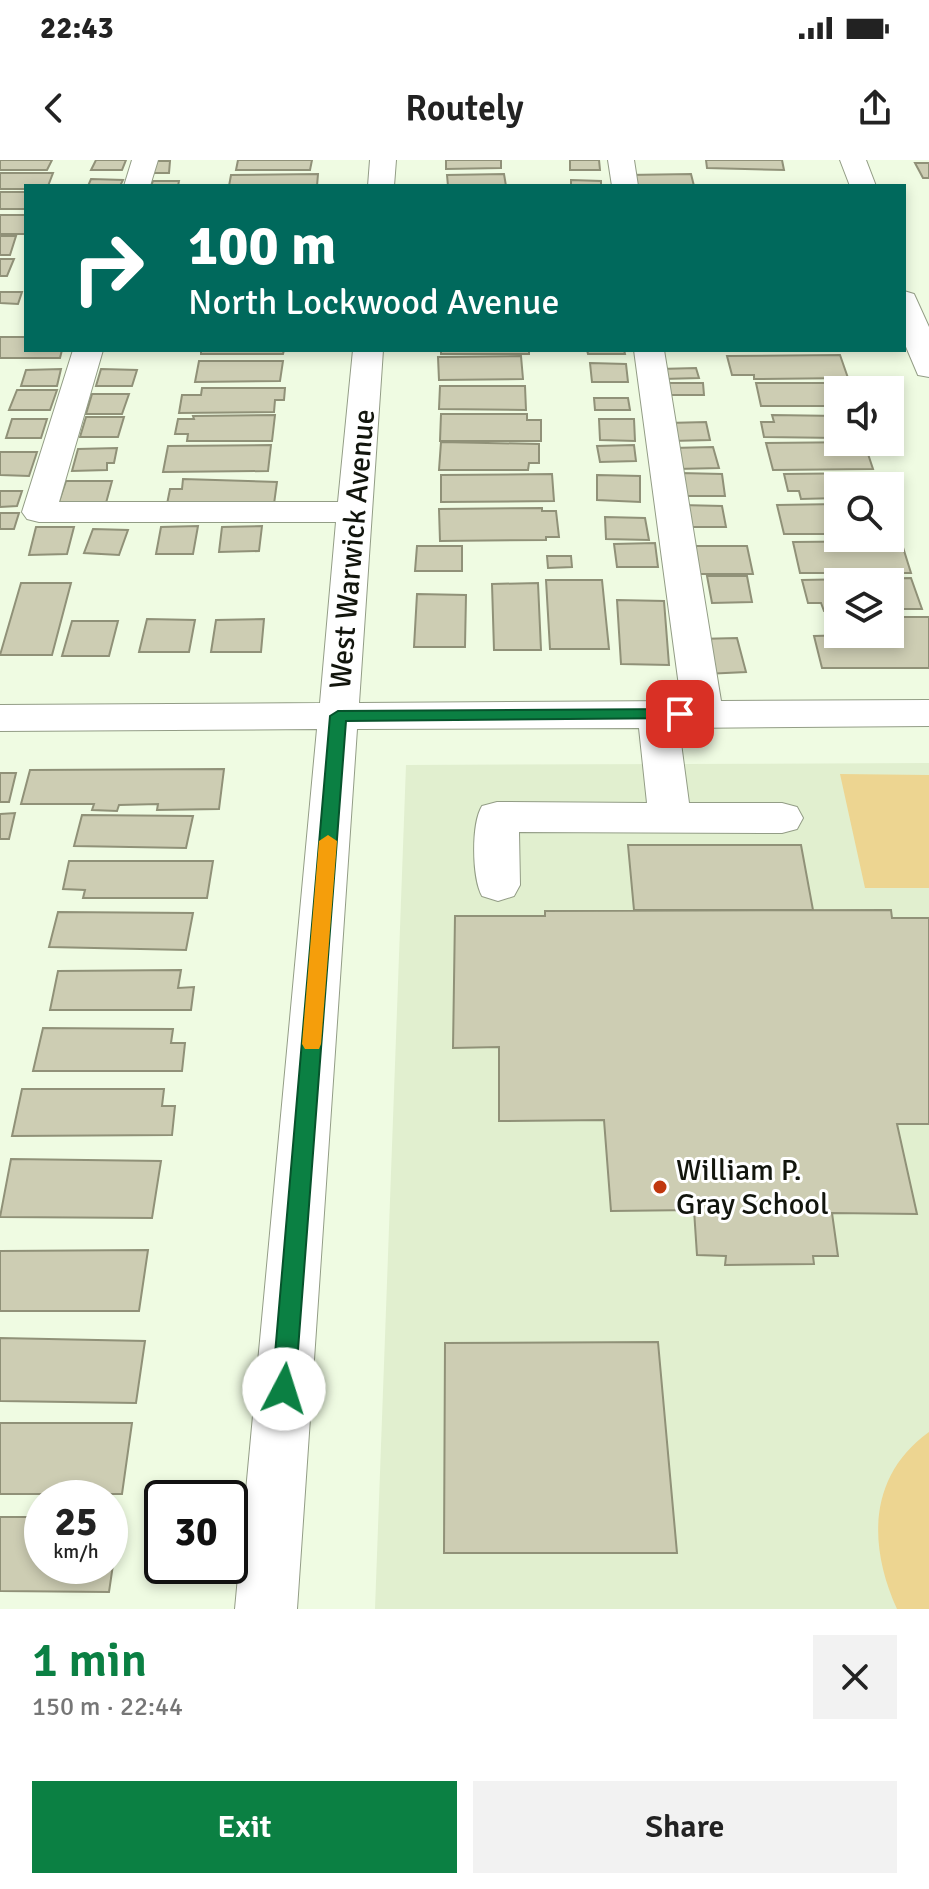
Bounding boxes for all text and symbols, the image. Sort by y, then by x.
text: 22:43 [40,10,114,47]
icon: back [32,86,76,130]
text: Routely [405,86,524,131]
icon: share [853,86,897,130]
text: 100 m [188,211,336,280]
icon: right [56,216,160,320]
text: North Lockwood Avenue [188,280,559,325]
map controls [824,376,904,648]
button: sound [824,376,904,456]
street label: West Warwick Avenue [322,408,383,690]
button: search [824,472,904,552]
button: layers [824,568,904,648]
pin [646,680,714,748]
icon: arrive [658,692,702,736]
place label: William P. Gray School [676,1152,829,1223]
marker: William P. Gray School [651,1178,669,1196]
position arrow [242,1347,326,1431]
speed limit sign: 30 [144,1480,248,1584]
text: 25 [54,1497,98,1547]
text: km/h [53,1539,99,1564]
text: 1 min [32,1631,147,1690]
button: close [813,1635,897,1719]
text: 150 m · 22:44 [32,1691,183,1723]
button: Exit [32,1781,457,1873]
button: Share [473,1781,897,1873]

